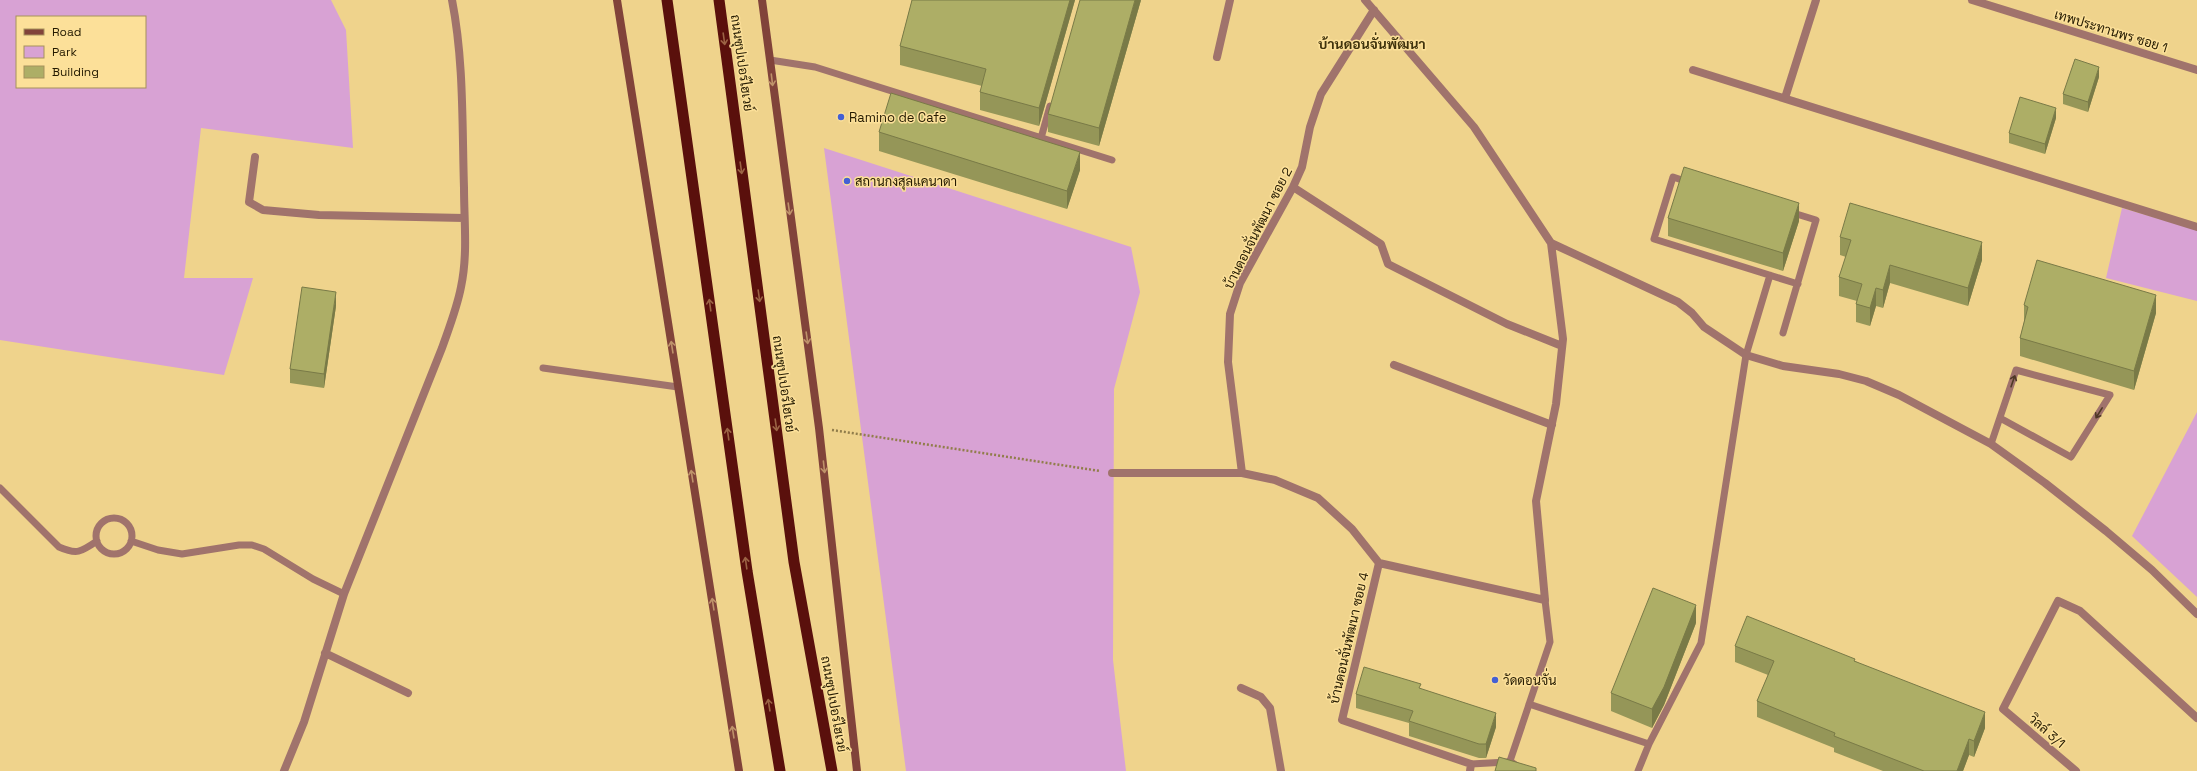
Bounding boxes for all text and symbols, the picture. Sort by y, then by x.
street label: เทพประทานพร ซอย 1 [2052,6,2170,56]
street label: ถนนซุปเปอร์ไฮเวย์ [726,13,758,113]
legend [16,16,146,88]
text: Road [52,24,81,40]
one-way arrow [720,32,728,45]
district label: บ้านดอนจั่นพัฒนา [1318,32,1426,53]
text: Park [52,44,77,60]
text: Building [52,64,99,80]
one-way arrow [769,73,776,86]
place label: Ramino de Cafe [849,109,946,126]
marker: Ramino de Cafe [836,112,846,122]
one-way arrow [737,161,745,174]
street label: บ้านดอนจั่นพัฒนา ซอย 2 [1217,162,1296,292]
place label: สถานกงสุลแคนาดา [855,173,957,191]
marker: สถานกงสุลแคนาดา [842,176,852,186]
one-way arrow [785,202,793,215]
one-way arrow [755,289,762,302]
one-way arrow [706,299,714,312]
one-way arrow [803,331,811,344]
street label: ถนนซุปเปอร์ไฮเวย์ [768,334,800,434]
one-way arrow [668,341,676,354]
one-way arrow [2009,376,2017,388]
one-way arrow [2095,407,2103,418]
one-way arrow [772,418,780,431]
one-way arrow [724,428,732,441]
one-way arrow [820,460,828,473]
one-way arrow [688,470,696,483]
one-way arrow [742,557,750,570]
street label: บ้านดอนจั่นพัฒนา ซอย 4 [1322,570,1372,706]
one-way arrow [709,598,717,611]
street label: ถนนซุปเปอร์ไฮเวย์ [816,654,852,754]
place label: วัดดอนจั่น [1503,668,1556,689]
marker: วัดดอนจั่น [1490,675,1500,685]
one-way arrow [765,699,773,712]
street label: วิลล์ 3/1 [2025,709,2070,752]
one-way arrow [729,726,737,739]

